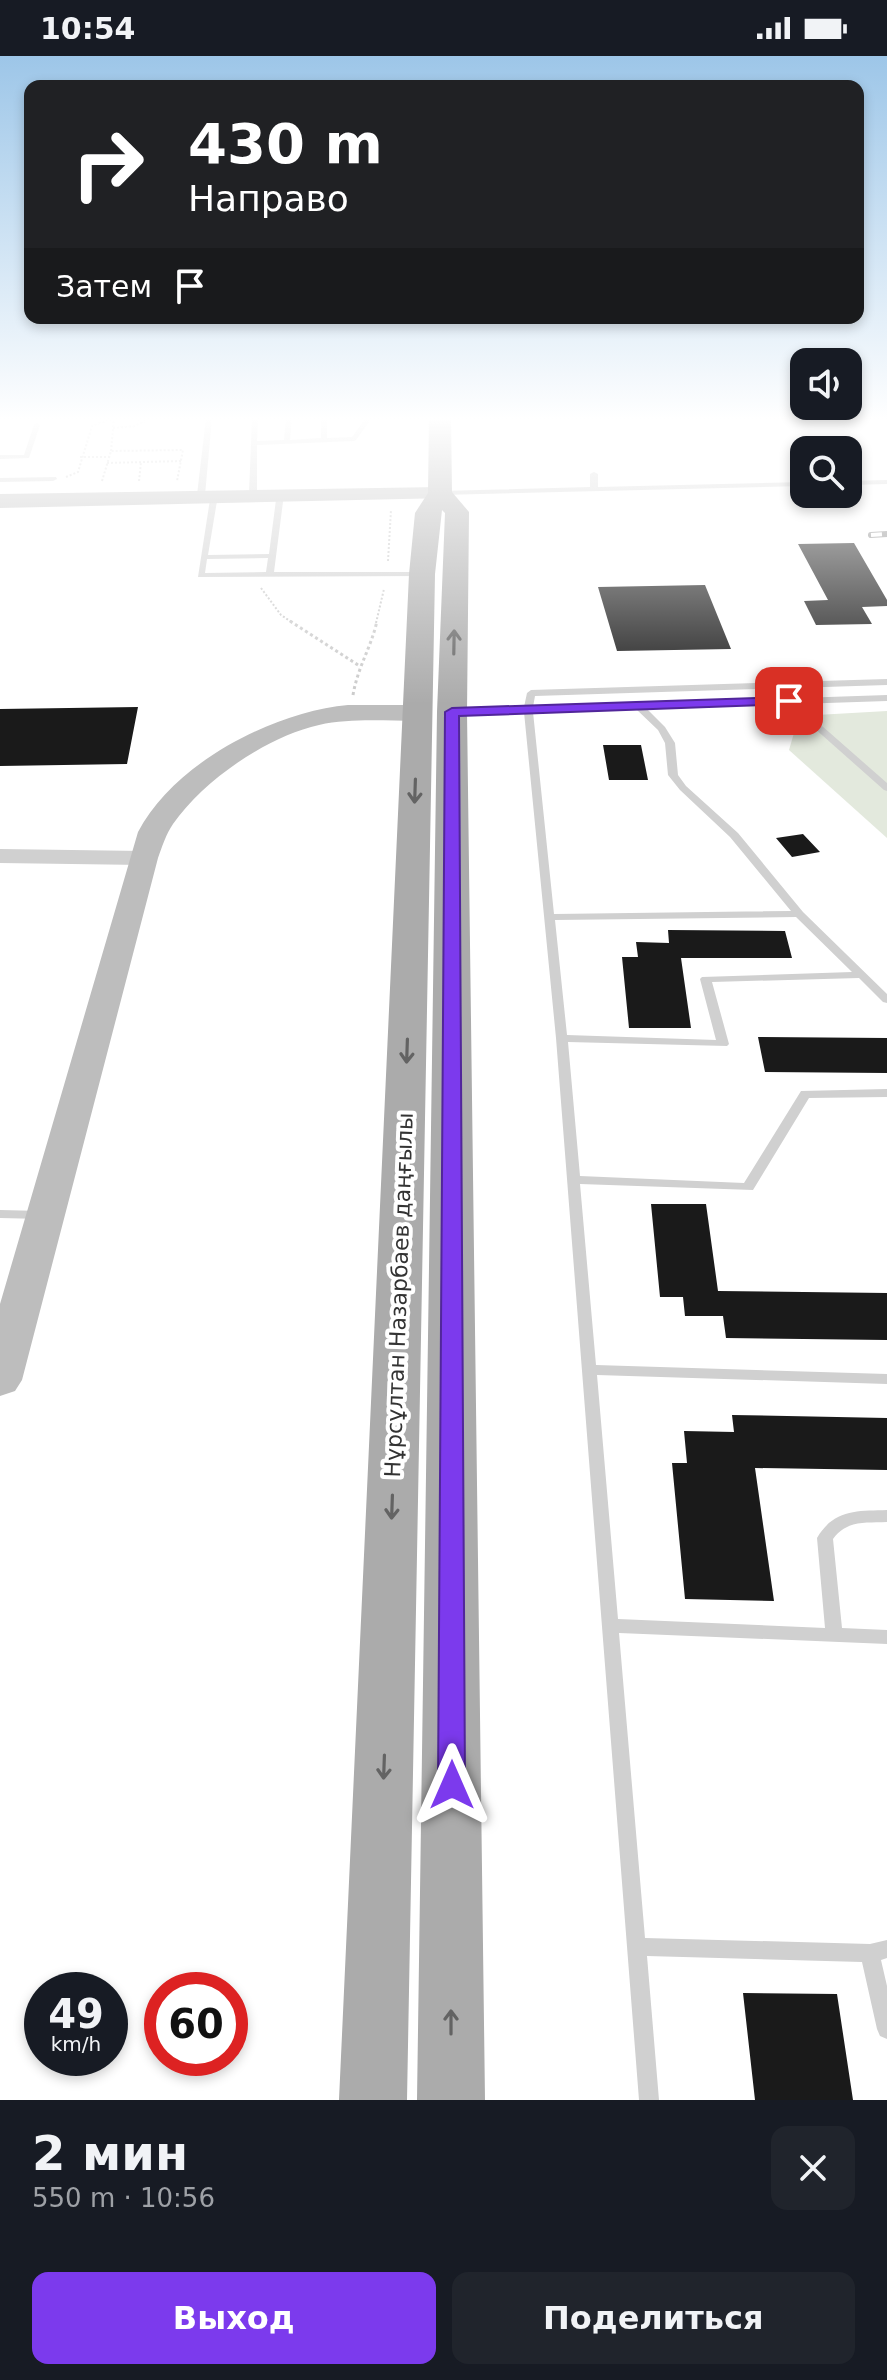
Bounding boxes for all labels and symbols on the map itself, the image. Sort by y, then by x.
one-way arrow [446,629,461,656]
pin [755,667,823,735]
one-way arrow [407,777,423,804]
one-way arrow [399,1037,414,1064]
street label: Нұрсұлтан Назарбаев даңғылы [380,1112,418,1478]
one-way arrow [385,1493,400,1520]
position arrow [410,1743,494,1827]
one-way arrow [376,1753,391,1780]
speed limit sign: 60 [144,1972,248,2076]
one-way arrow [443,2009,459,2036]

